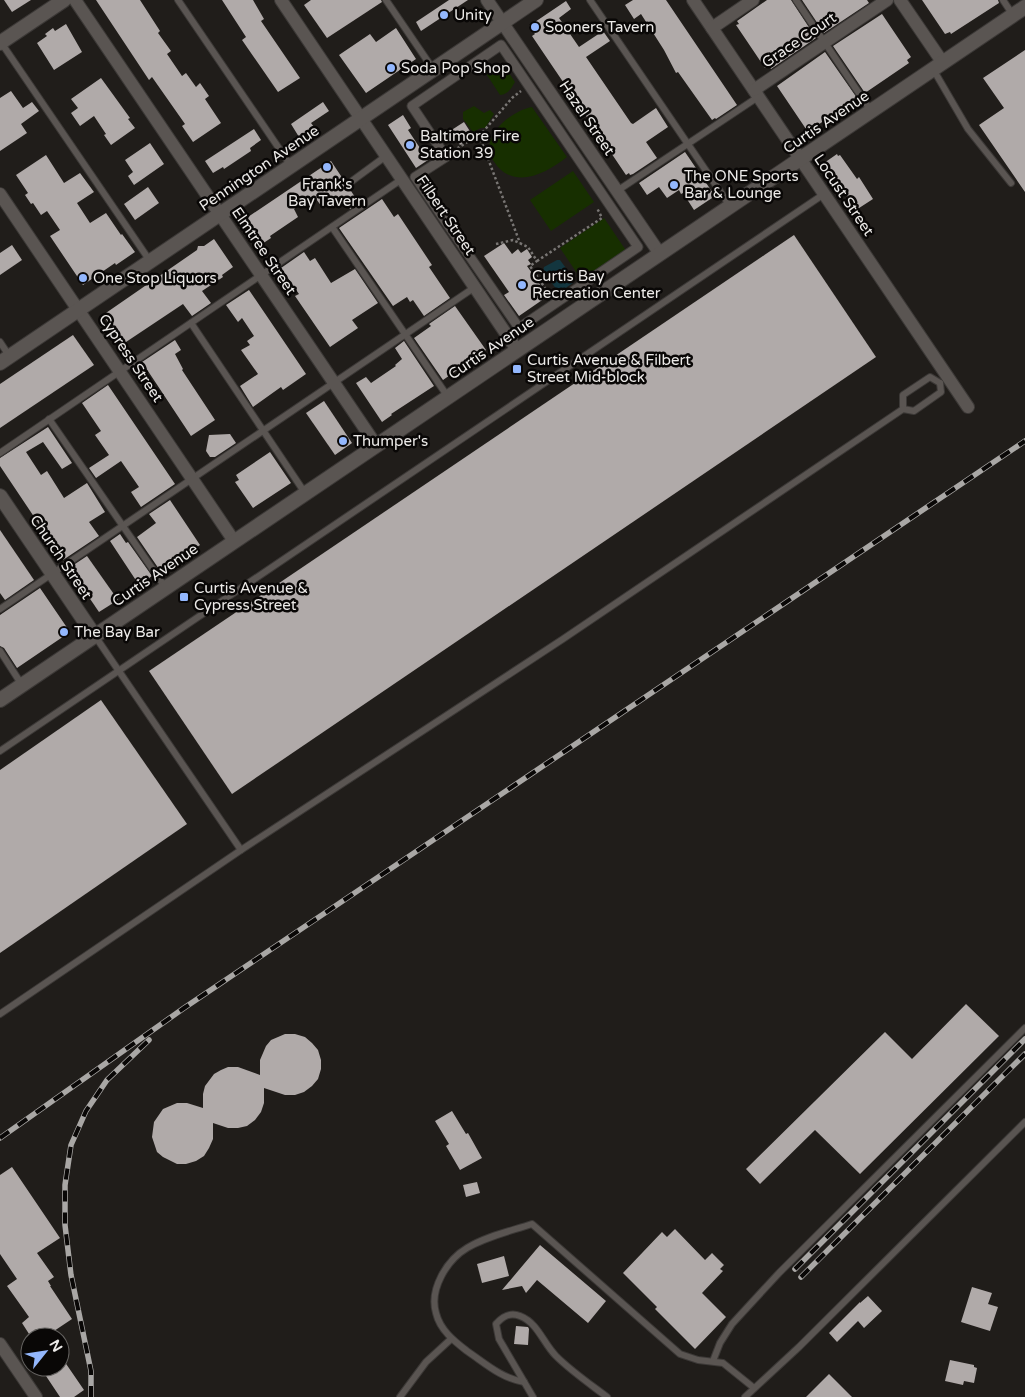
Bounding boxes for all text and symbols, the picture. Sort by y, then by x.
place label: Unity [454,6,492,24]
street label: Grace Court [758,8,840,71]
marker: Unity [438,9,450,21]
place label: Sooners Tavern [545,18,654,36]
marker: Sooners Tavern [529,21,541,33]
place label: Soda Pop Shop [401,59,510,77]
marker: Soda Pop Shop [385,62,397,74]
street label: Hazel Street [555,77,619,159]
street label: Curtis Avenue [780,87,872,157]
street label: Pennington Avenue [196,121,322,215]
place label: Baltimore Fire Station 39 [420,127,520,162]
marker: Baltimore Fire Station 39 [404,139,416,151]
street label: Locust Street [810,151,878,239]
marker: Frank's Bay Tavern [321,161,333,173]
place label: The ONE Sports Bar & Lounge [684,167,799,202]
street label: Filbert Street [413,172,480,259]
place label: Frank's Bay Tavern [288,175,366,210]
marker: The ONE Sports Bar & Lounge [668,179,680,191]
street label: Elmtree Street [228,204,300,298]
place label: Curtis Bay Recreation Center [532,267,661,302]
place label: One Stop Liquors [93,269,217,287]
marker: One Stop Liquors [77,272,89,284]
marker: Curtis Bay Recreation Center [516,279,528,291]
street label: Cypress Street [95,311,167,406]
street label: Curtis Avenue [445,313,537,383]
place label: Curtis Avenue & Filbert Street Mid-block [527,351,691,386]
marker: Curtis Avenue & Filbert Street Mid-block [511,363,523,375]
place label: Thumper's [353,432,428,450]
marker: Thumper's [337,435,349,447]
street label: Church Street [26,511,96,603]
street label: Curtis Avenue [109,540,201,610]
place label: Curtis Avenue & Cypress Street [194,579,308,614]
marker: Curtis Avenue & Cypress Street [178,591,190,603]
place label: The Bay Bar [74,623,160,641]
marker: The Bay Bar [58,626,70,638]
north arrow [20,1327,70,1377]
text: N [46,1337,66,1355]

